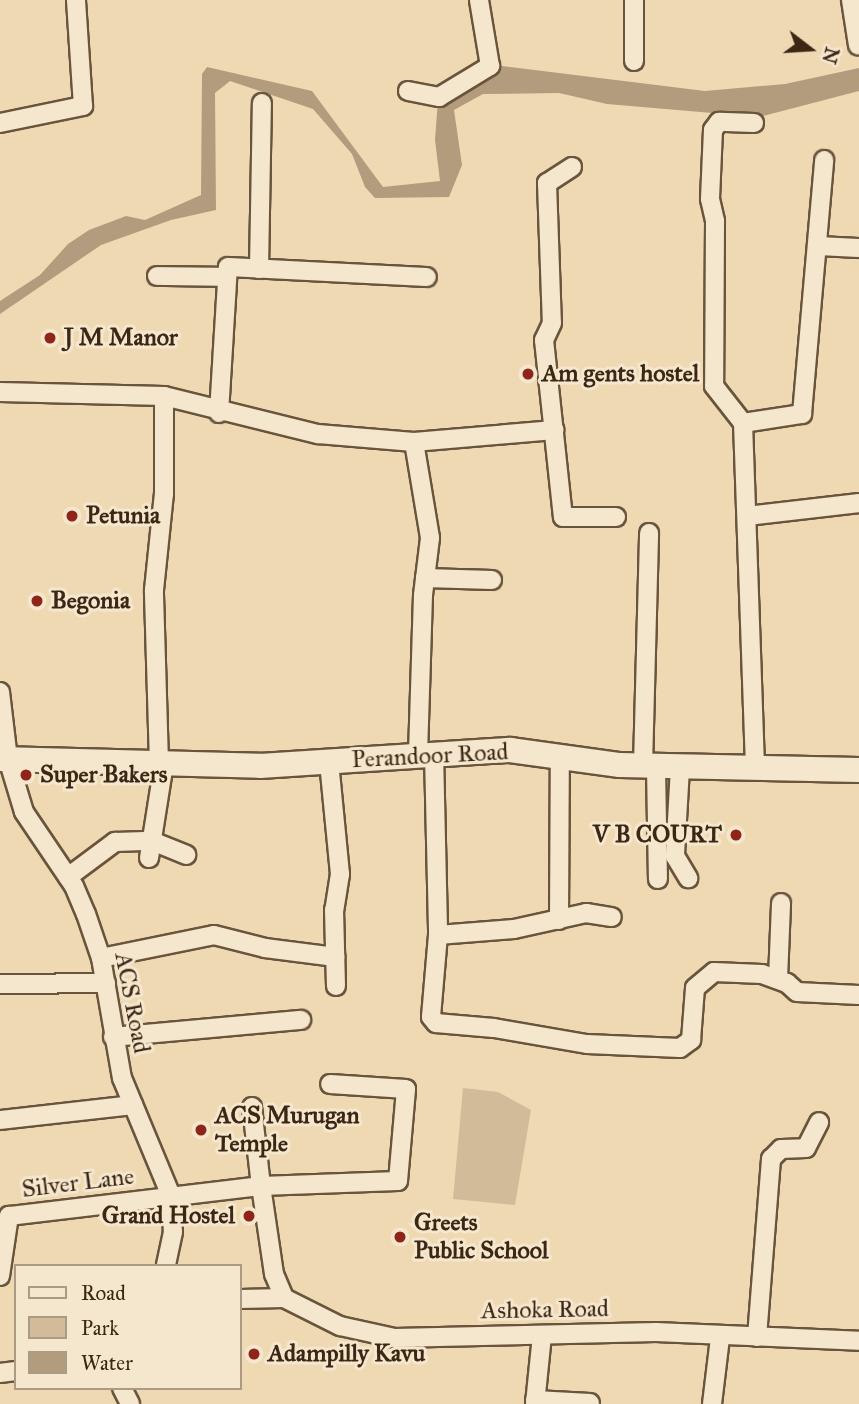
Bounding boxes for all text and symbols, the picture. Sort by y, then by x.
north arrow [775,14,845,84]
text: N [817,44,844,66]
place label: J M Manor [64,324,178,352]
marker: J M Manor [42,330,58,346]
place label: Am gents hostel [542,360,699,388]
marker: Am gents hostel [520,366,536,382]
place label: Petunia [86,502,160,530]
marker: Petunia [64,508,80,524]
place label: Begonia [51,587,130,615]
marker: Begonia [29,593,45,609]
street label: Perandoor Road [351,738,509,774]
place label: Super Bakers [40,761,167,789]
marker: Super Bakers [18,767,34,783]
place label: V B COURT [593,821,722,849]
marker: V B COURT [728,827,744,843]
street label: ACS Road [108,950,156,1056]
place label: ACS Murugan Temple [215,1102,359,1158]
marker: ACS Murugan Temple [193,1122,209,1138]
street label: Silver Lane [20,1162,136,1204]
place label: Grand Hostel [102,1202,235,1230]
marker: Grand Hostel [241,1208,257,1224]
place label: Greets Public School [414,1209,548,1265]
marker: Greets Public School [392,1229,408,1245]
legend [14,1264,242,1390]
text: Road [81,1280,126,1306]
street label: Ashoka Road [481,1294,609,1326]
text: Park [81,1315,119,1341]
place label: Adampilly Kavu [268,1340,425,1368]
marker: Adampilly Kavu [246,1346,262,1362]
text: Water [81,1350,133,1376]

